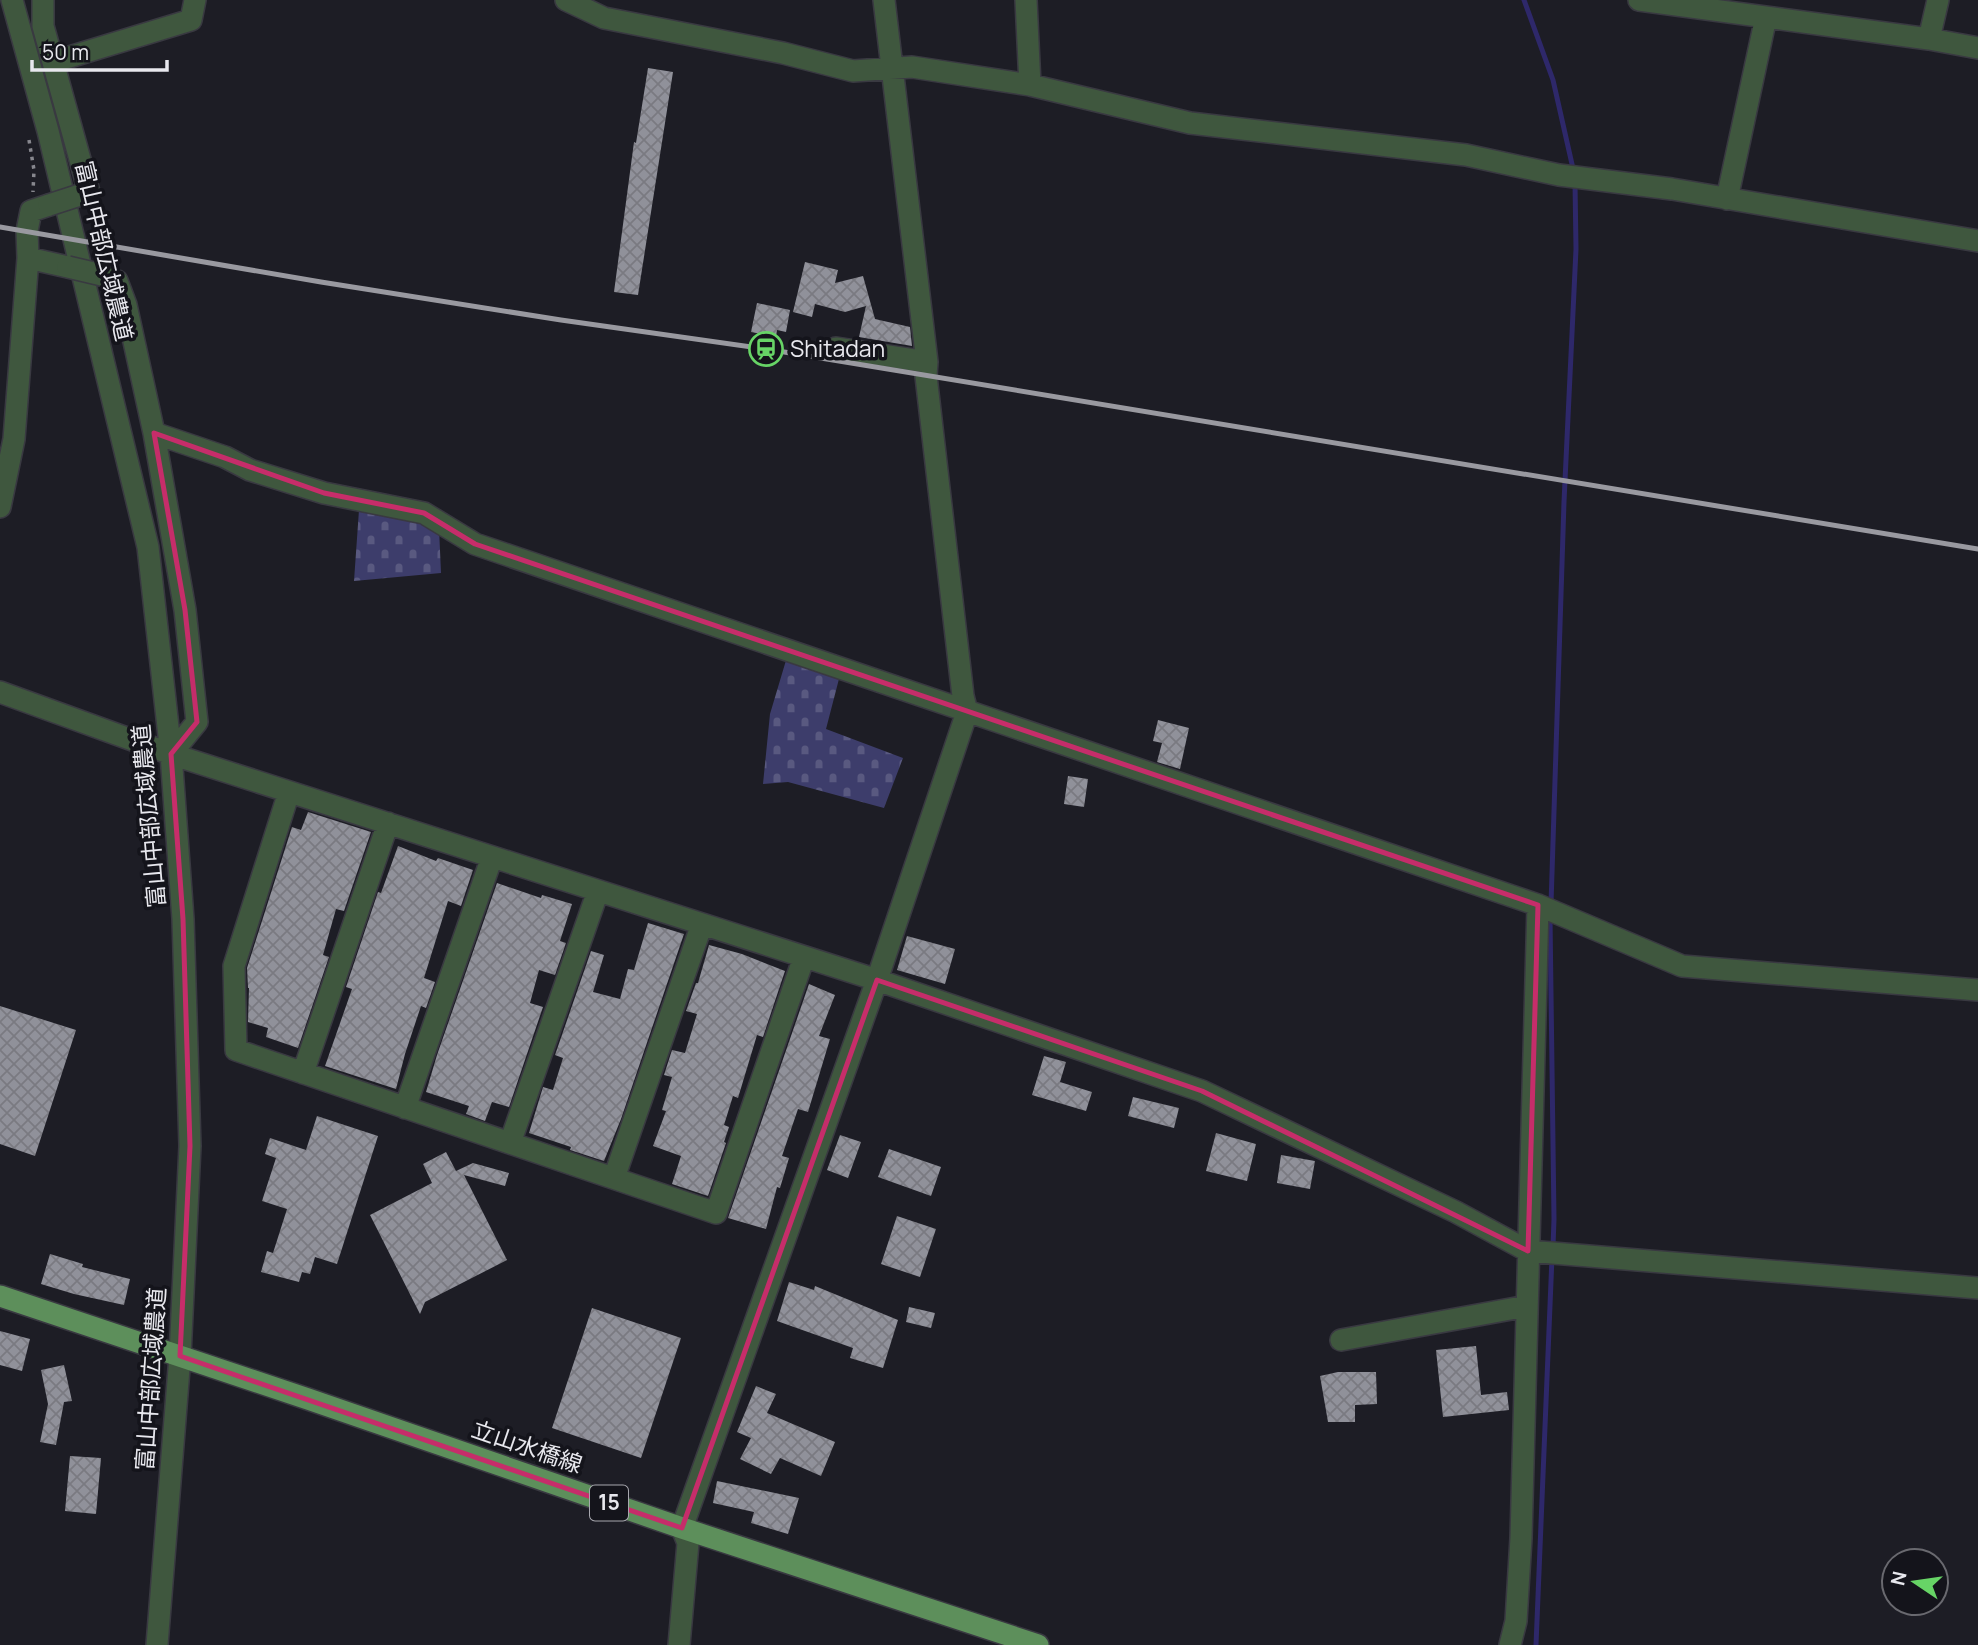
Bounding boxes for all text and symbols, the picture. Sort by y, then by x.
scale bar [32,28,166,72]
text: 50 m [42,38,89,66]
street label: 富山中部広域農道 [69,158,141,344]
station icon: Shitadan [747,330,785,368]
place label: Shitadan [790,332,885,364]
street label: 富山中部広域農道 [124,723,172,909]
street label: 富山中部広域農道 [128,1286,172,1472]
street label: 立山水橋線 [468,1412,587,1480]
road number: 15 [590,1486,628,1520]
north arrow [1880,1547,1950,1617]
text: N [1884,1569,1913,1588]

